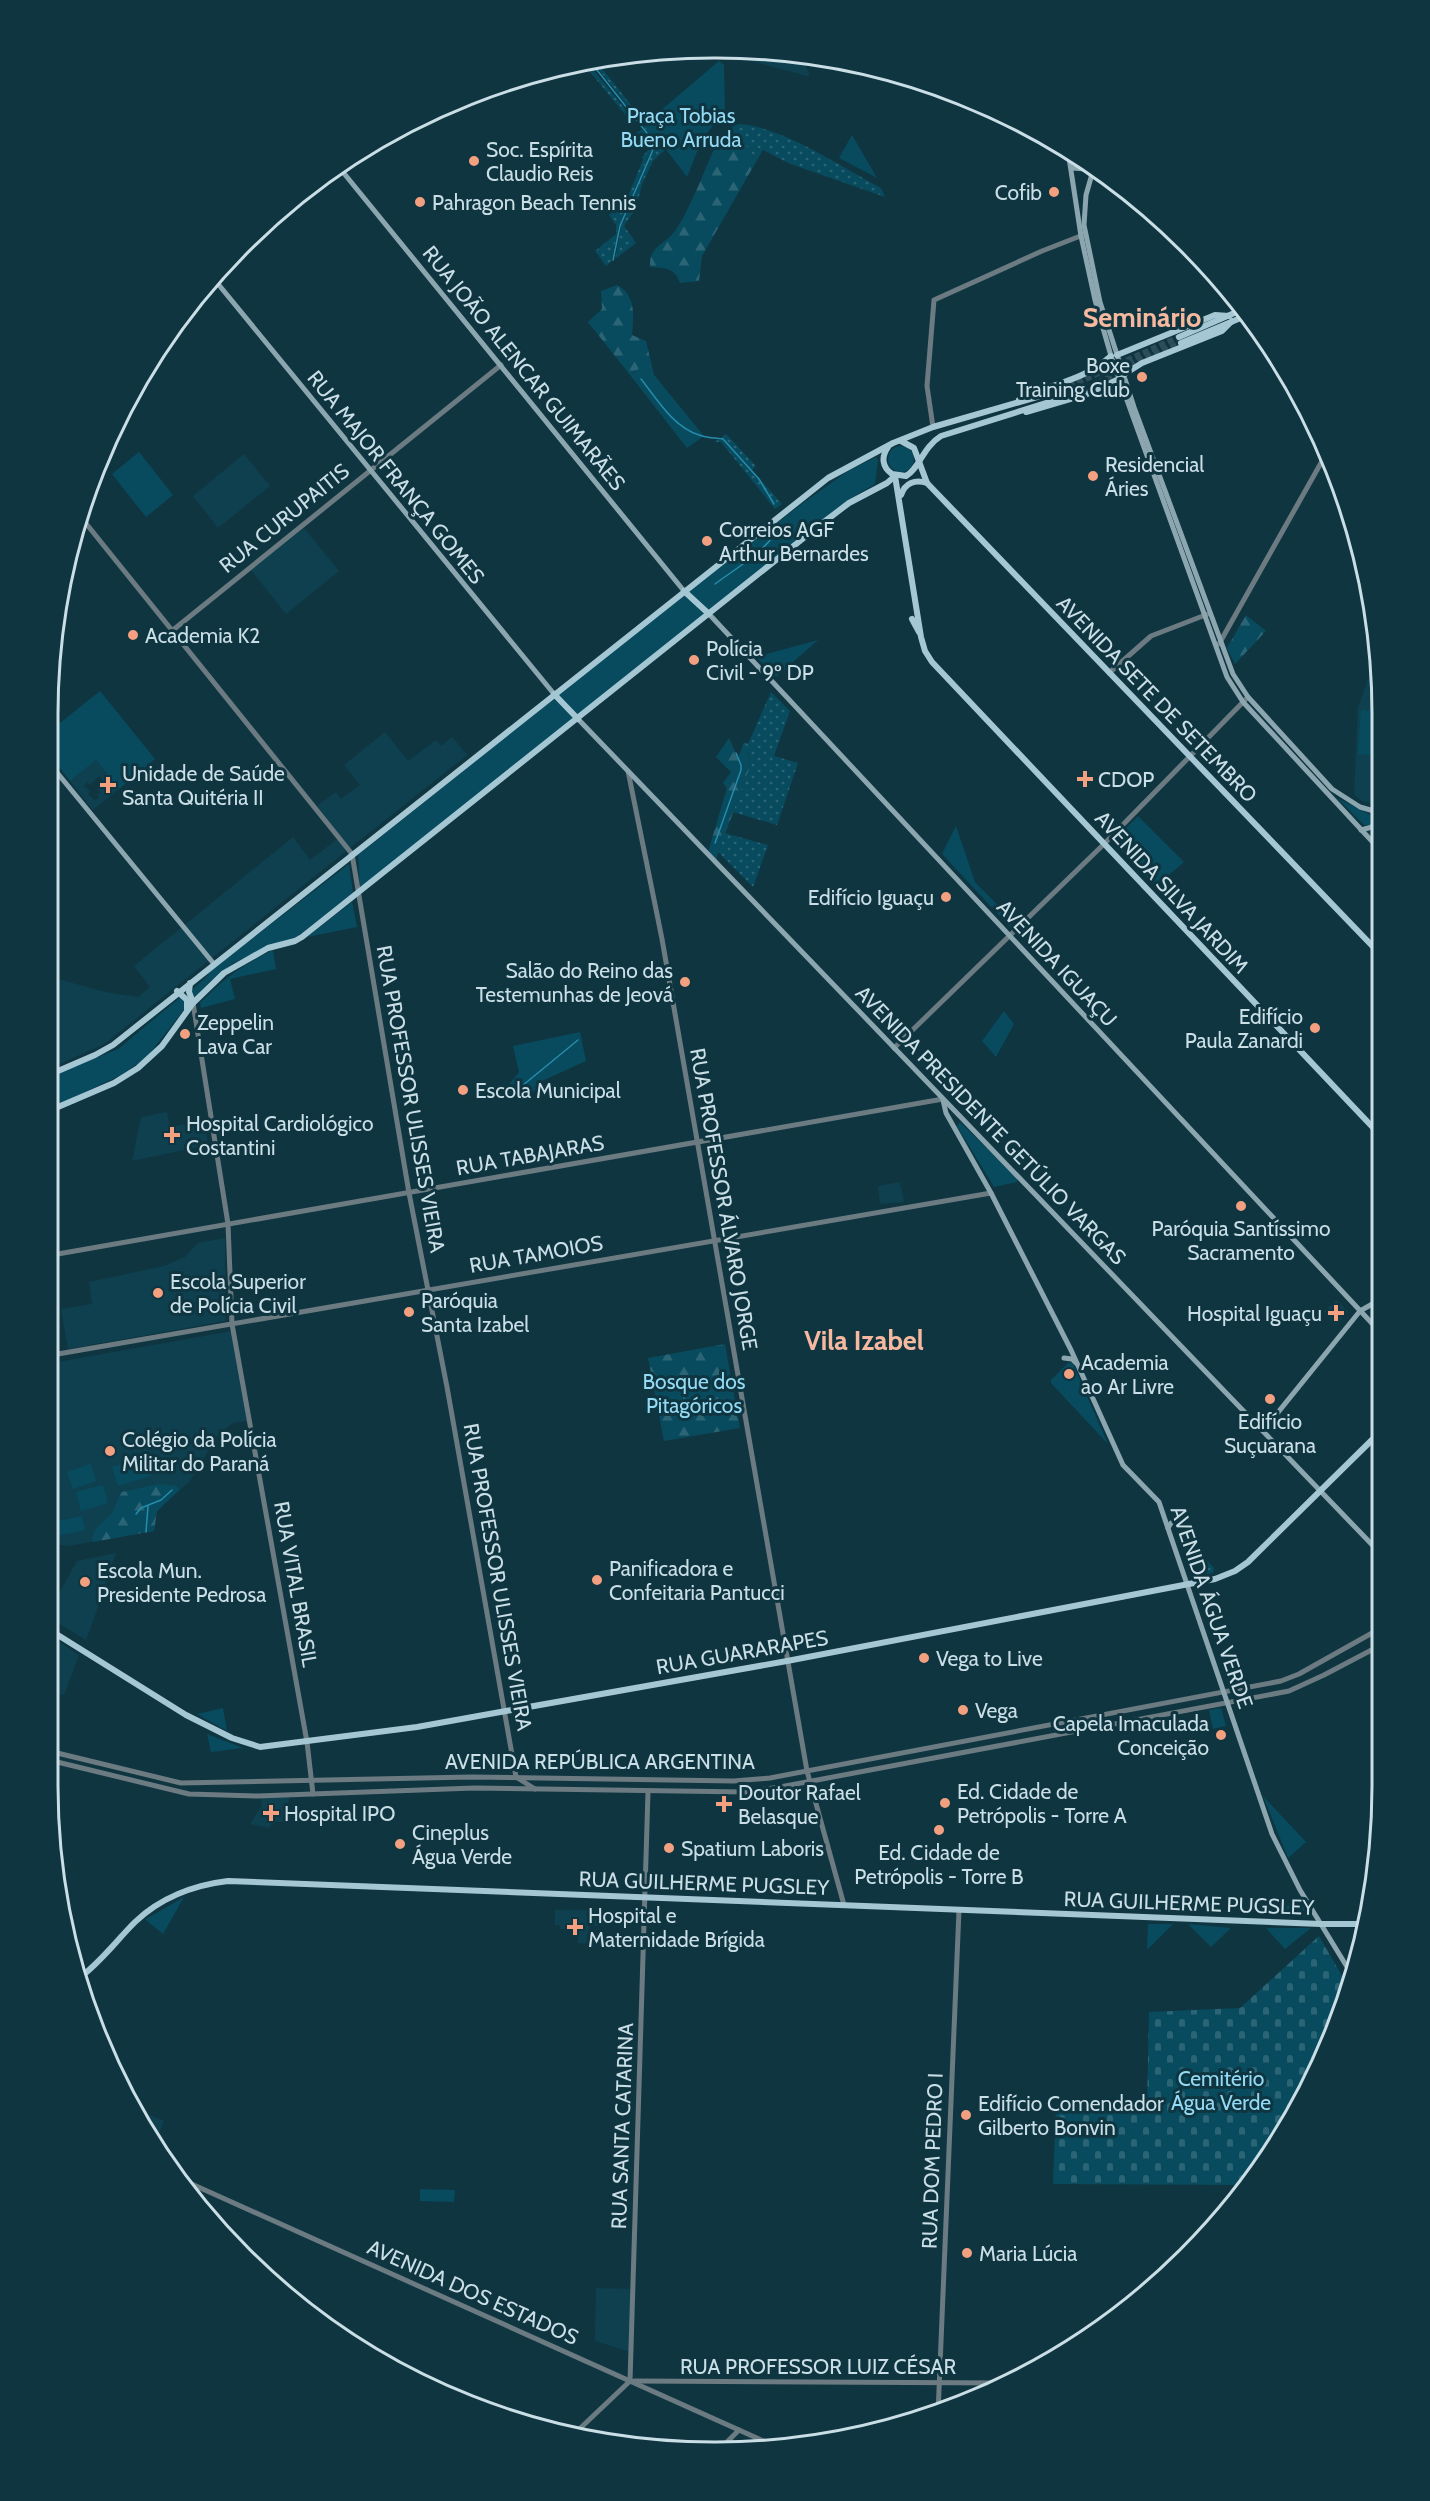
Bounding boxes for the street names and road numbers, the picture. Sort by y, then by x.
street label: RUA JOÃO ALENCAR GUIMARÃES [418,240,631,495]
street label: RUA MAJOR FRANÇA GOMES [302,365,490,589]
street label: RUA CURUPAITIS [214,458,354,578]
street label: AVENIDA SETE DE SETEMBRO [1052,591,1262,807]
street label: AVENIDA SILVA JARDIM [1090,806,1254,978]
street label: AVENIDA IGUAÇU [992,894,1122,1032]
street label: RUA PROFESSOR ULISSES VIEIRA [372,943,450,1255]
street label: AVENIDA PRESIDENTE GETÚLIO VARGAS [851,980,1131,1270]
street label: RUA PROFESSOR ÁLVARO JORGE [685,1046,763,1352]
street label: RUA TABAJARAS [454,1130,606,1180]
street label: RUA TAMOIOS [467,1230,605,1278]
street label: RUA PROFESSOR ULISSES VIEIRA [459,1421,537,1733]
street label: RUA VITAL BRASIL [269,1499,323,1669]
street label: AVENIDA ÁGUA VERDE [1166,1502,1258,1712]
street label: RUA GUARARAPES [654,1625,830,1679]
street label: AVENIDA REPÚBLICA ARGENTINA [445,1749,755,1774]
street label: RUA GUILHERME PUGSLEY [578,1866,831,1900]
street label: RUA GUILHERME PUGSLEY [1063,1886,1316,1920]
street label: RUA SANTA CATARINA [606,2022,638,2230]
street label: RUA DOM PEDRO I [916,2073,948,2249]
street label: AVENIDA DOS ESTADOS [364,2234,582,2350]
street label: RUA PROFESSOR LUIZ CÉSAR [680,2354,956,2379]

